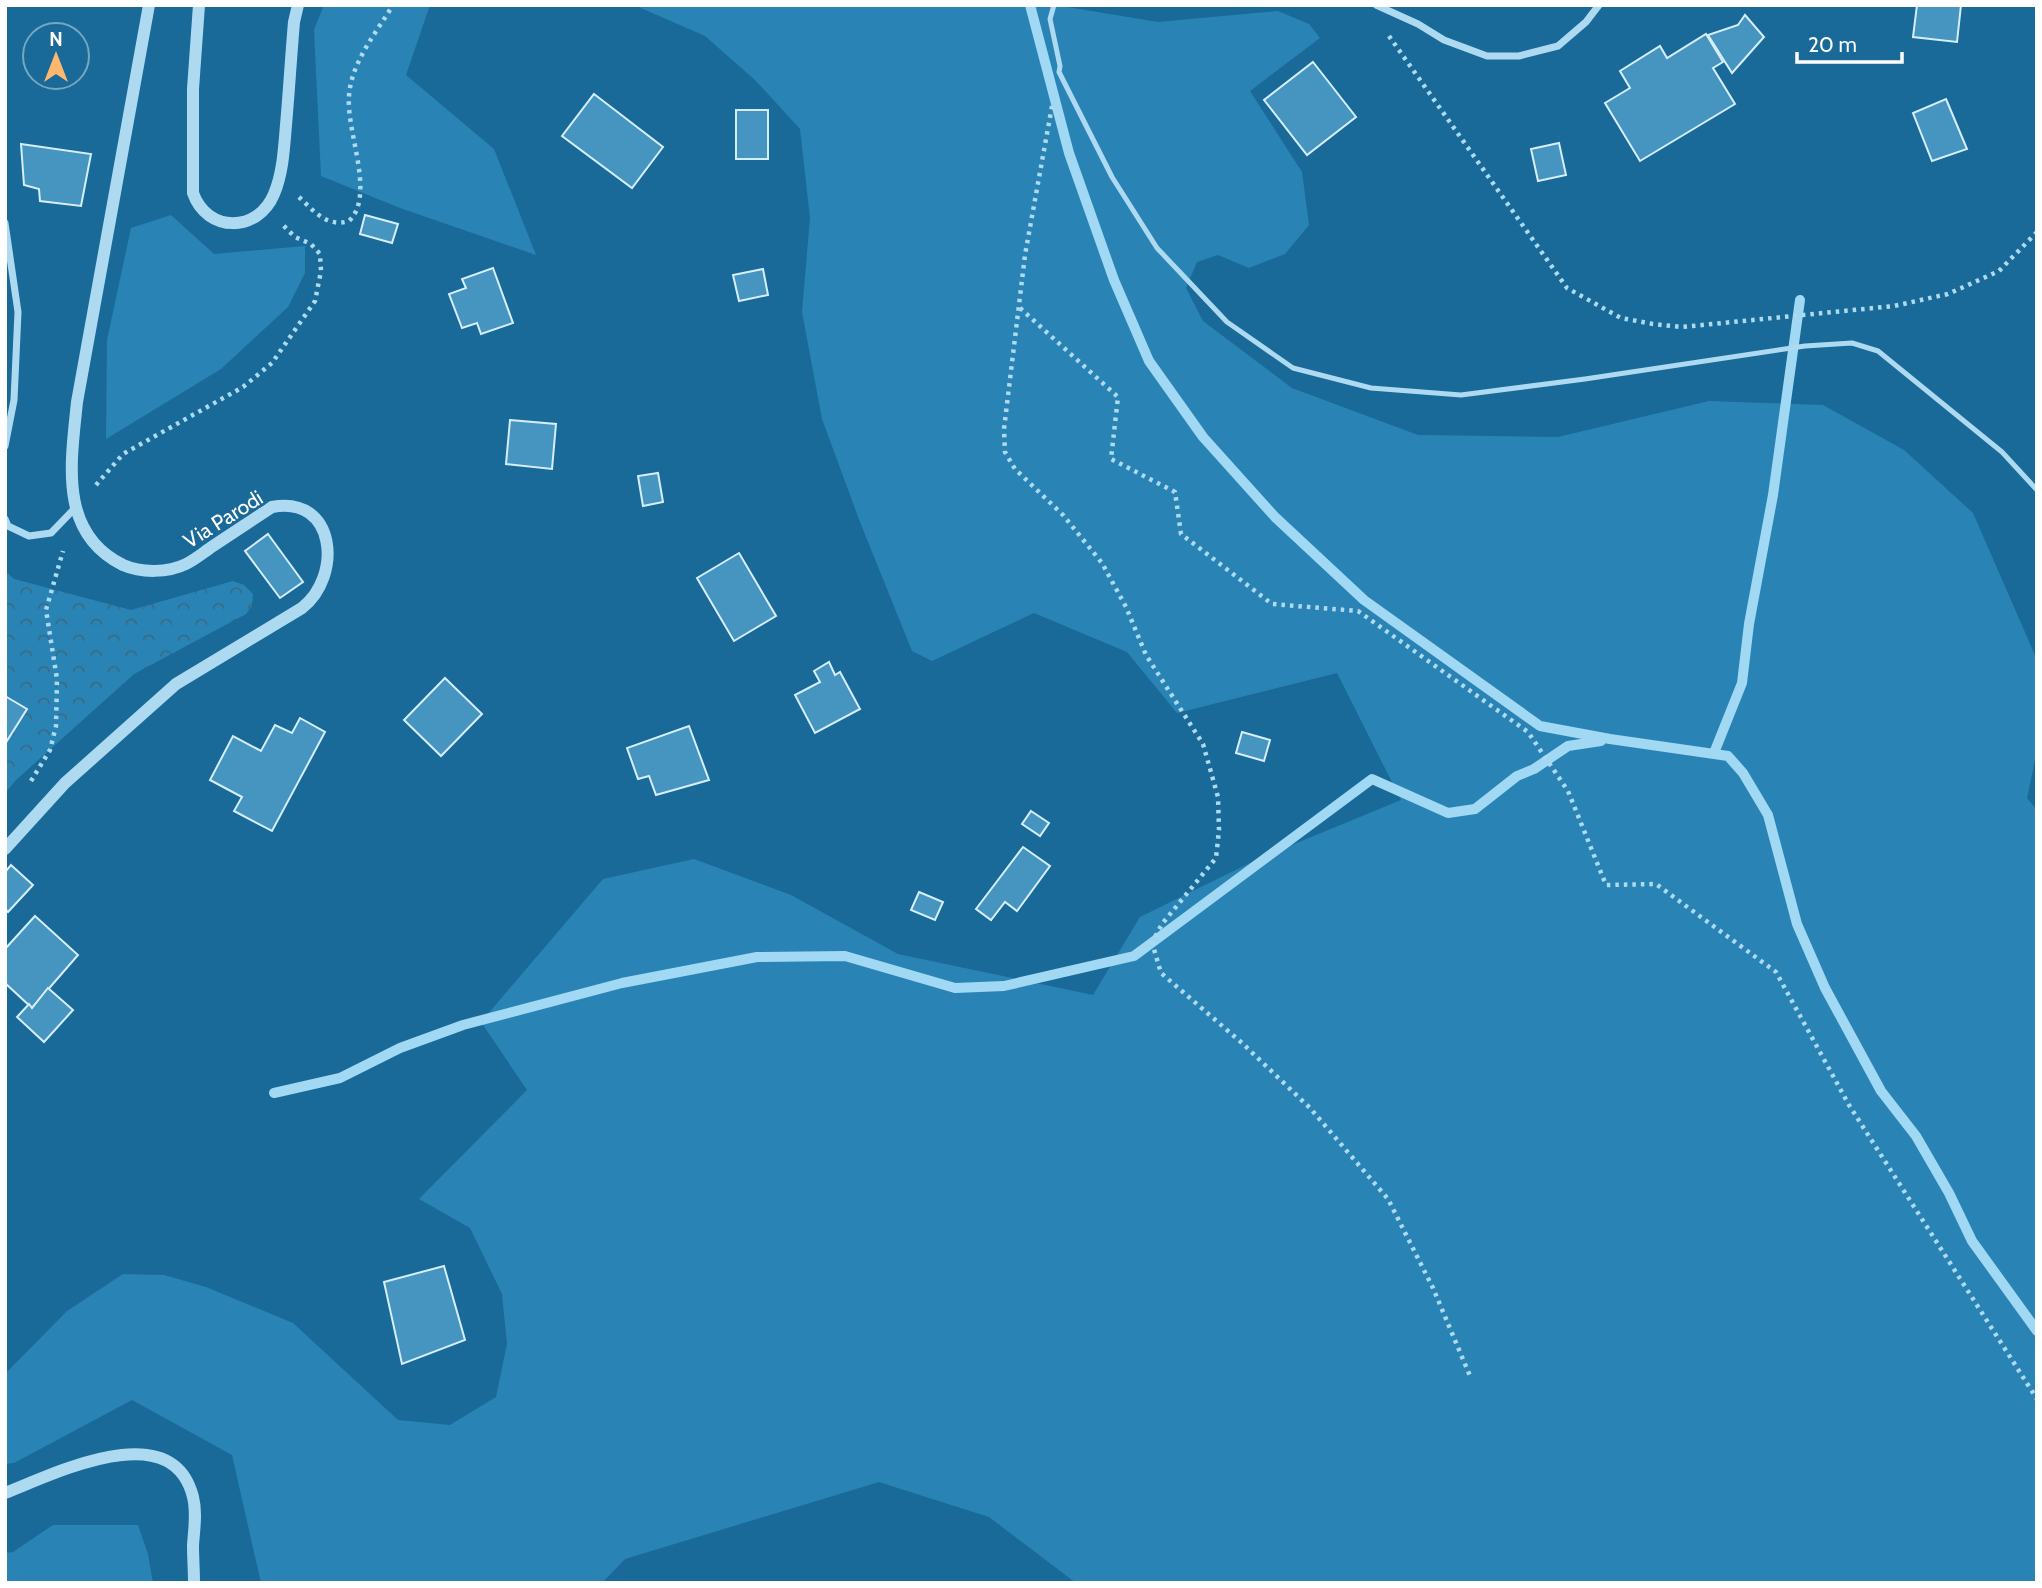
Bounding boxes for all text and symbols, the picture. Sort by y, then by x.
north arrow [21,21,91,91]
scale bar [1797,21,1902,65]
text: N [49,28,63,51]
text: 20 m [1808,32,1857,57]
street label: Via Parodi [179,485,267,553]

